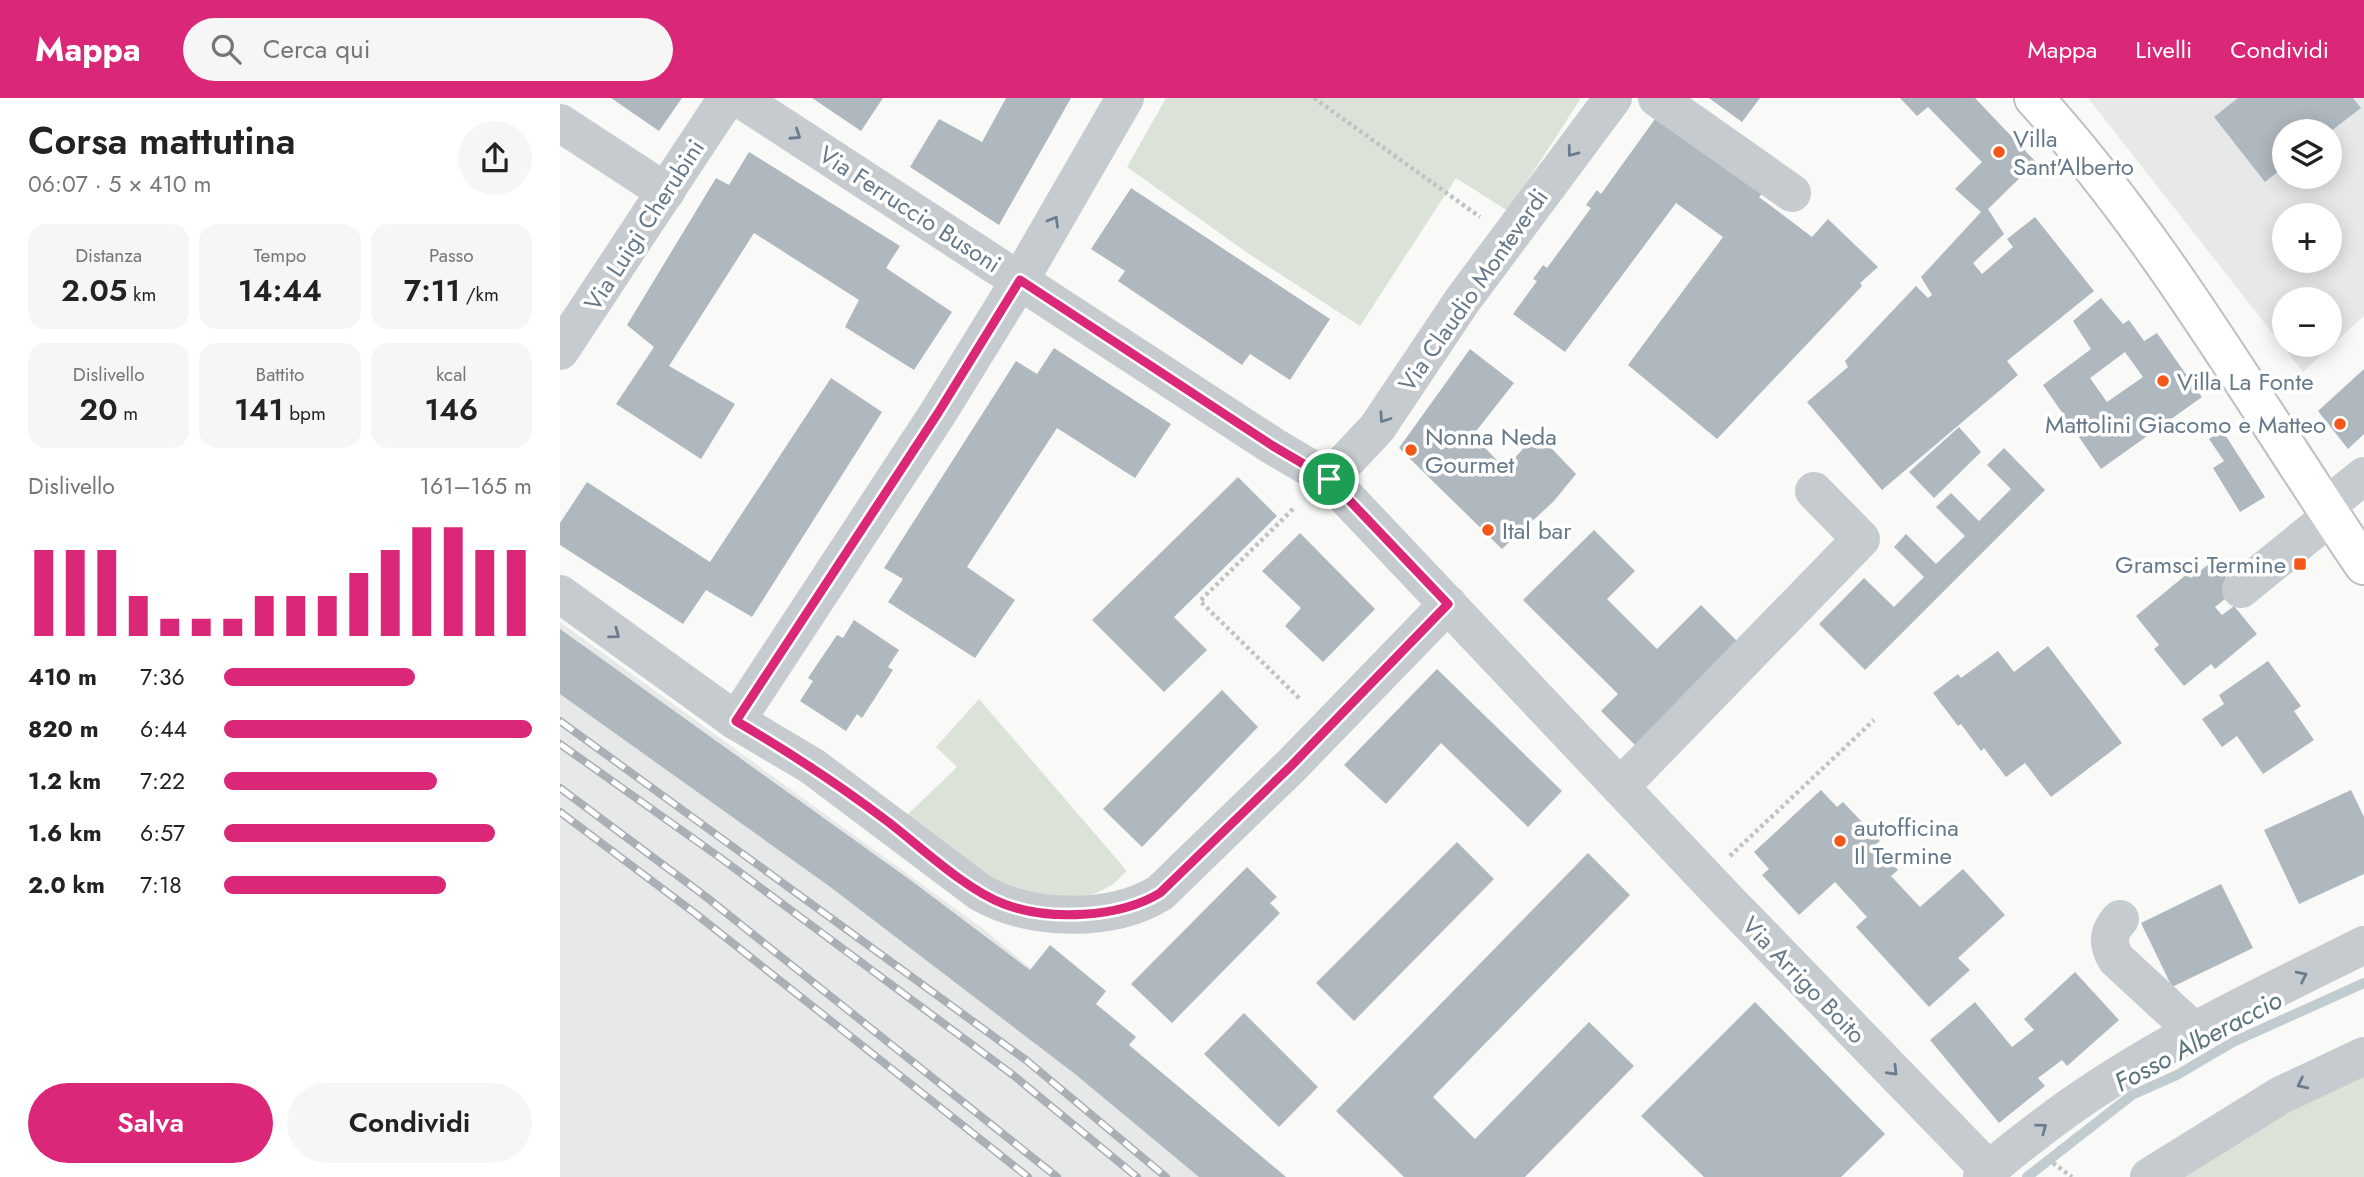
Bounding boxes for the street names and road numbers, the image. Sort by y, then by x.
street label: Via Luigi Cherubini [575,132,713,318]
street label: Via Ferruccio Busoni [812,137,1008,281]
street label: Via Claudio Monteverdi [1390,181,1556,399]
street label: Via Arrigo Boito [1734,909,1874,1051]

